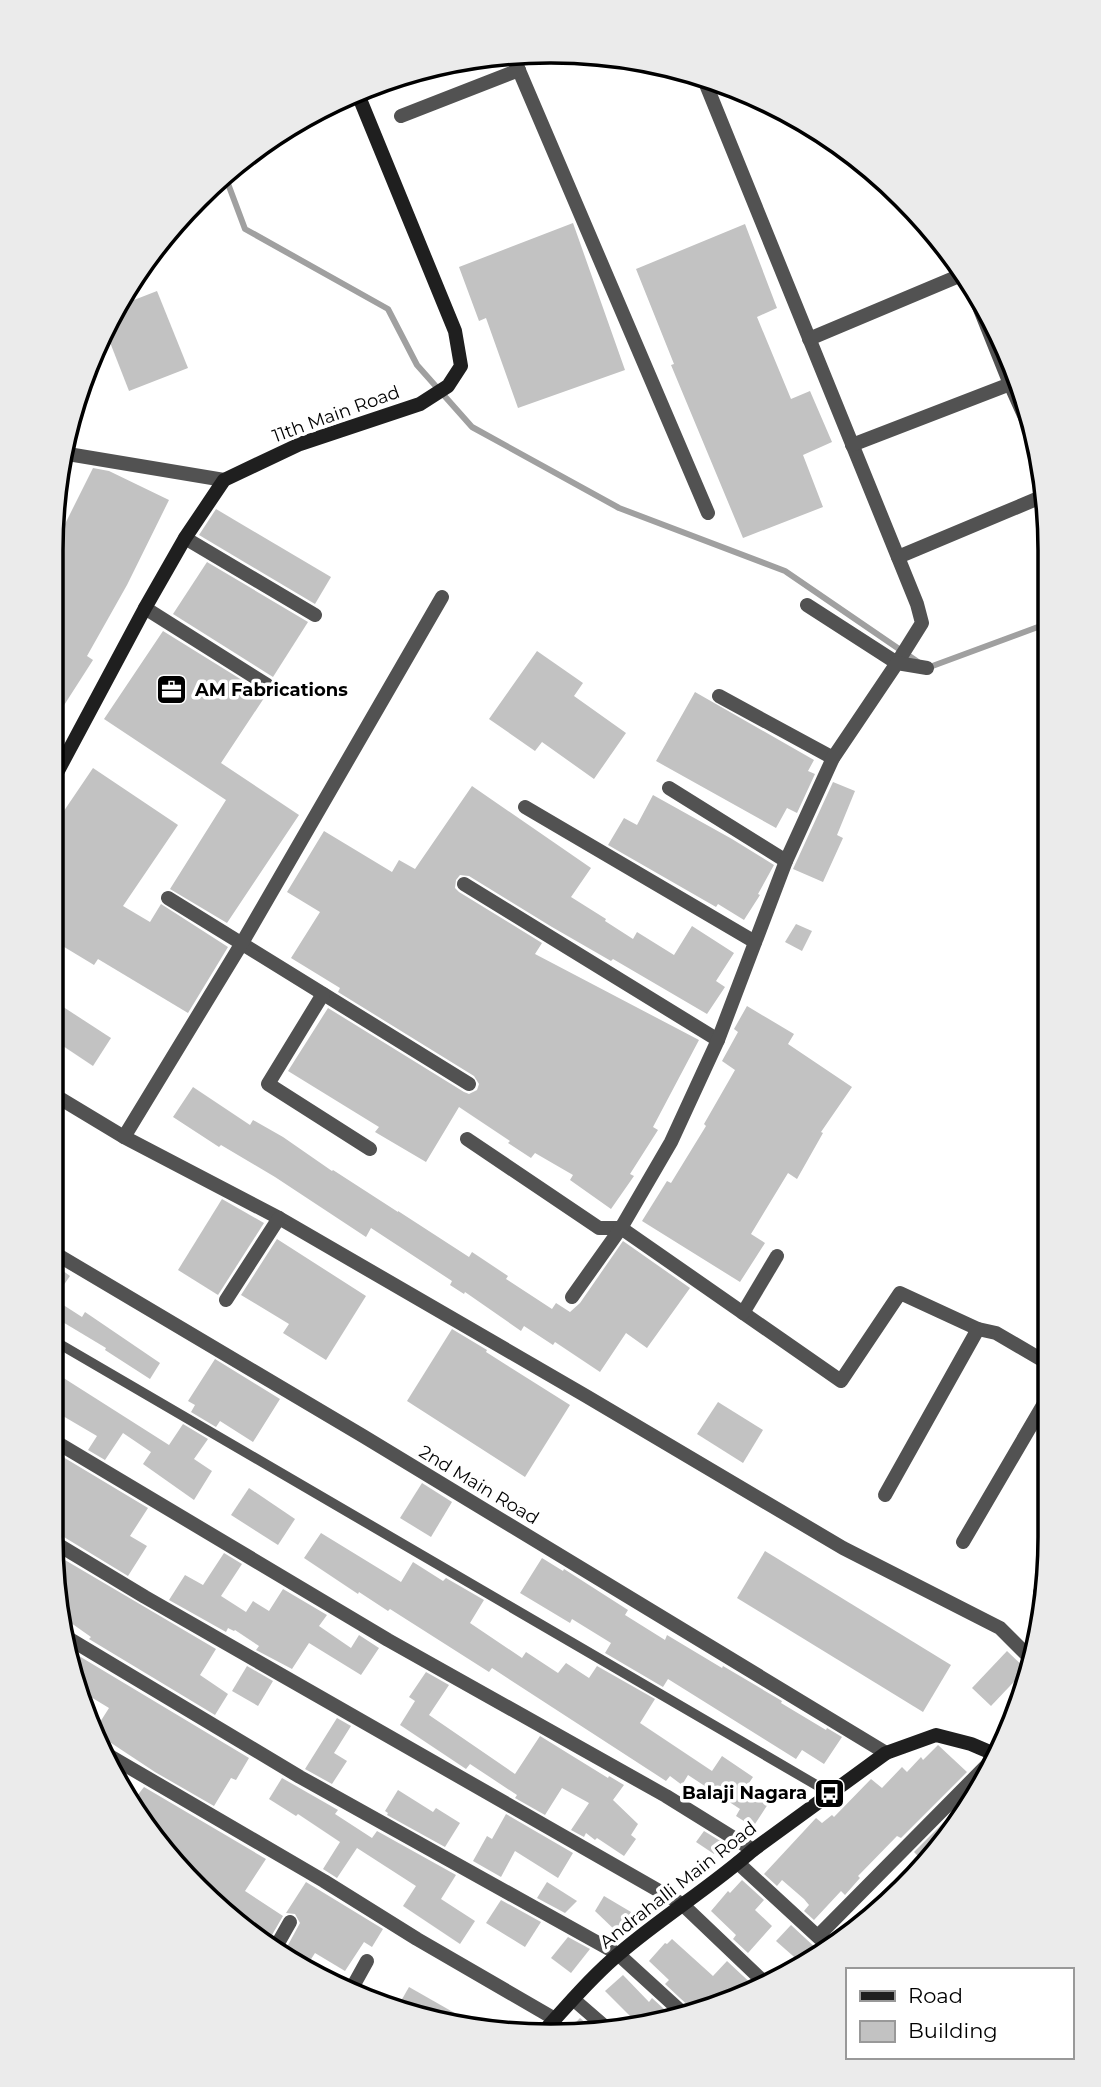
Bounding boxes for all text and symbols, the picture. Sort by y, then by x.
street label: 11th Main Road [269,381,403,447]
office icon: AM Fabrications [155,673,189,707]
place label: AM Fabrications [194,679,348,701]
street label: 2nd Main Road [415,1441,543,1529]
bus stop icon: Balaji Nagara [813,1776,847,1810]
place label: Balaji Nagara [682,1782,807,1804]
street label: Andrahalli Main Road [595,1817,761,1953]
legend [846,1968,1073,2059]
text: Road [908,1983,963,2008]
text: Building [908,2018,998,2043]

